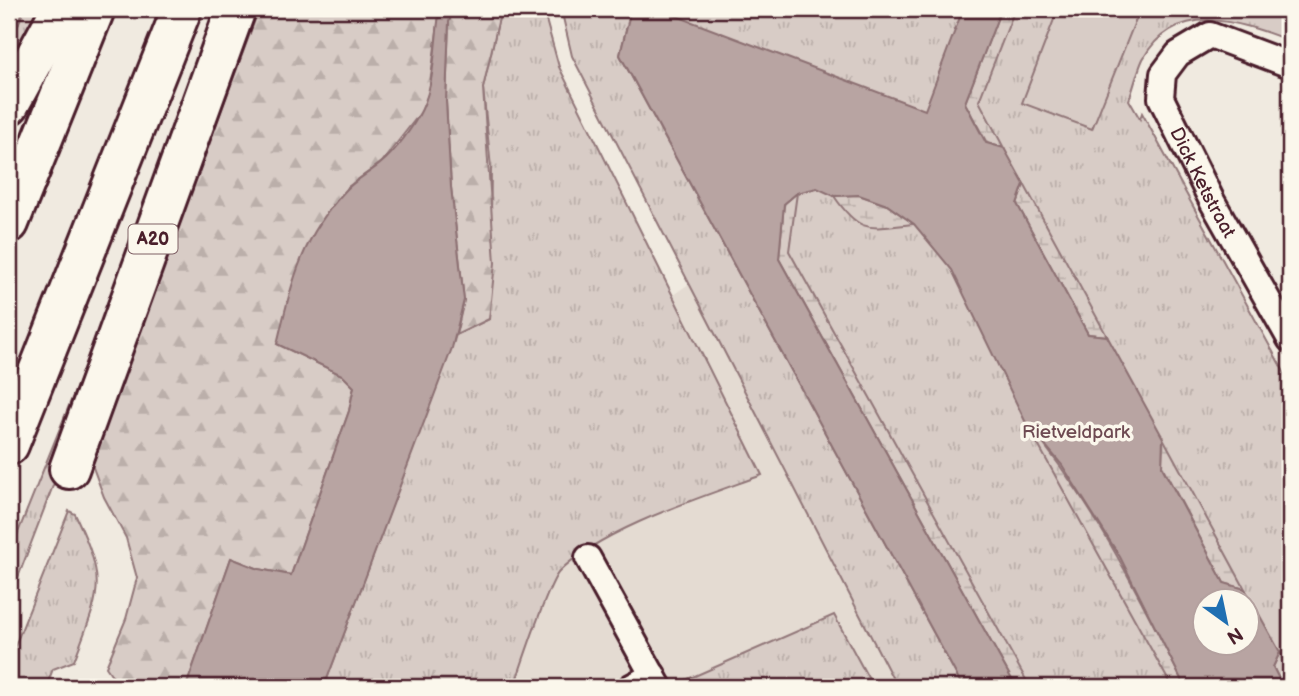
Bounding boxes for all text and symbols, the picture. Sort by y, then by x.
street label: Dick Ketstraat [1164,124,1240,242]
road number: A20 [128,225,178,254]
park label: Rietveldpark [1022,421,1131,444]
north arrow [1190,588,1260,658]
text: N [1222,621,1247,649]

